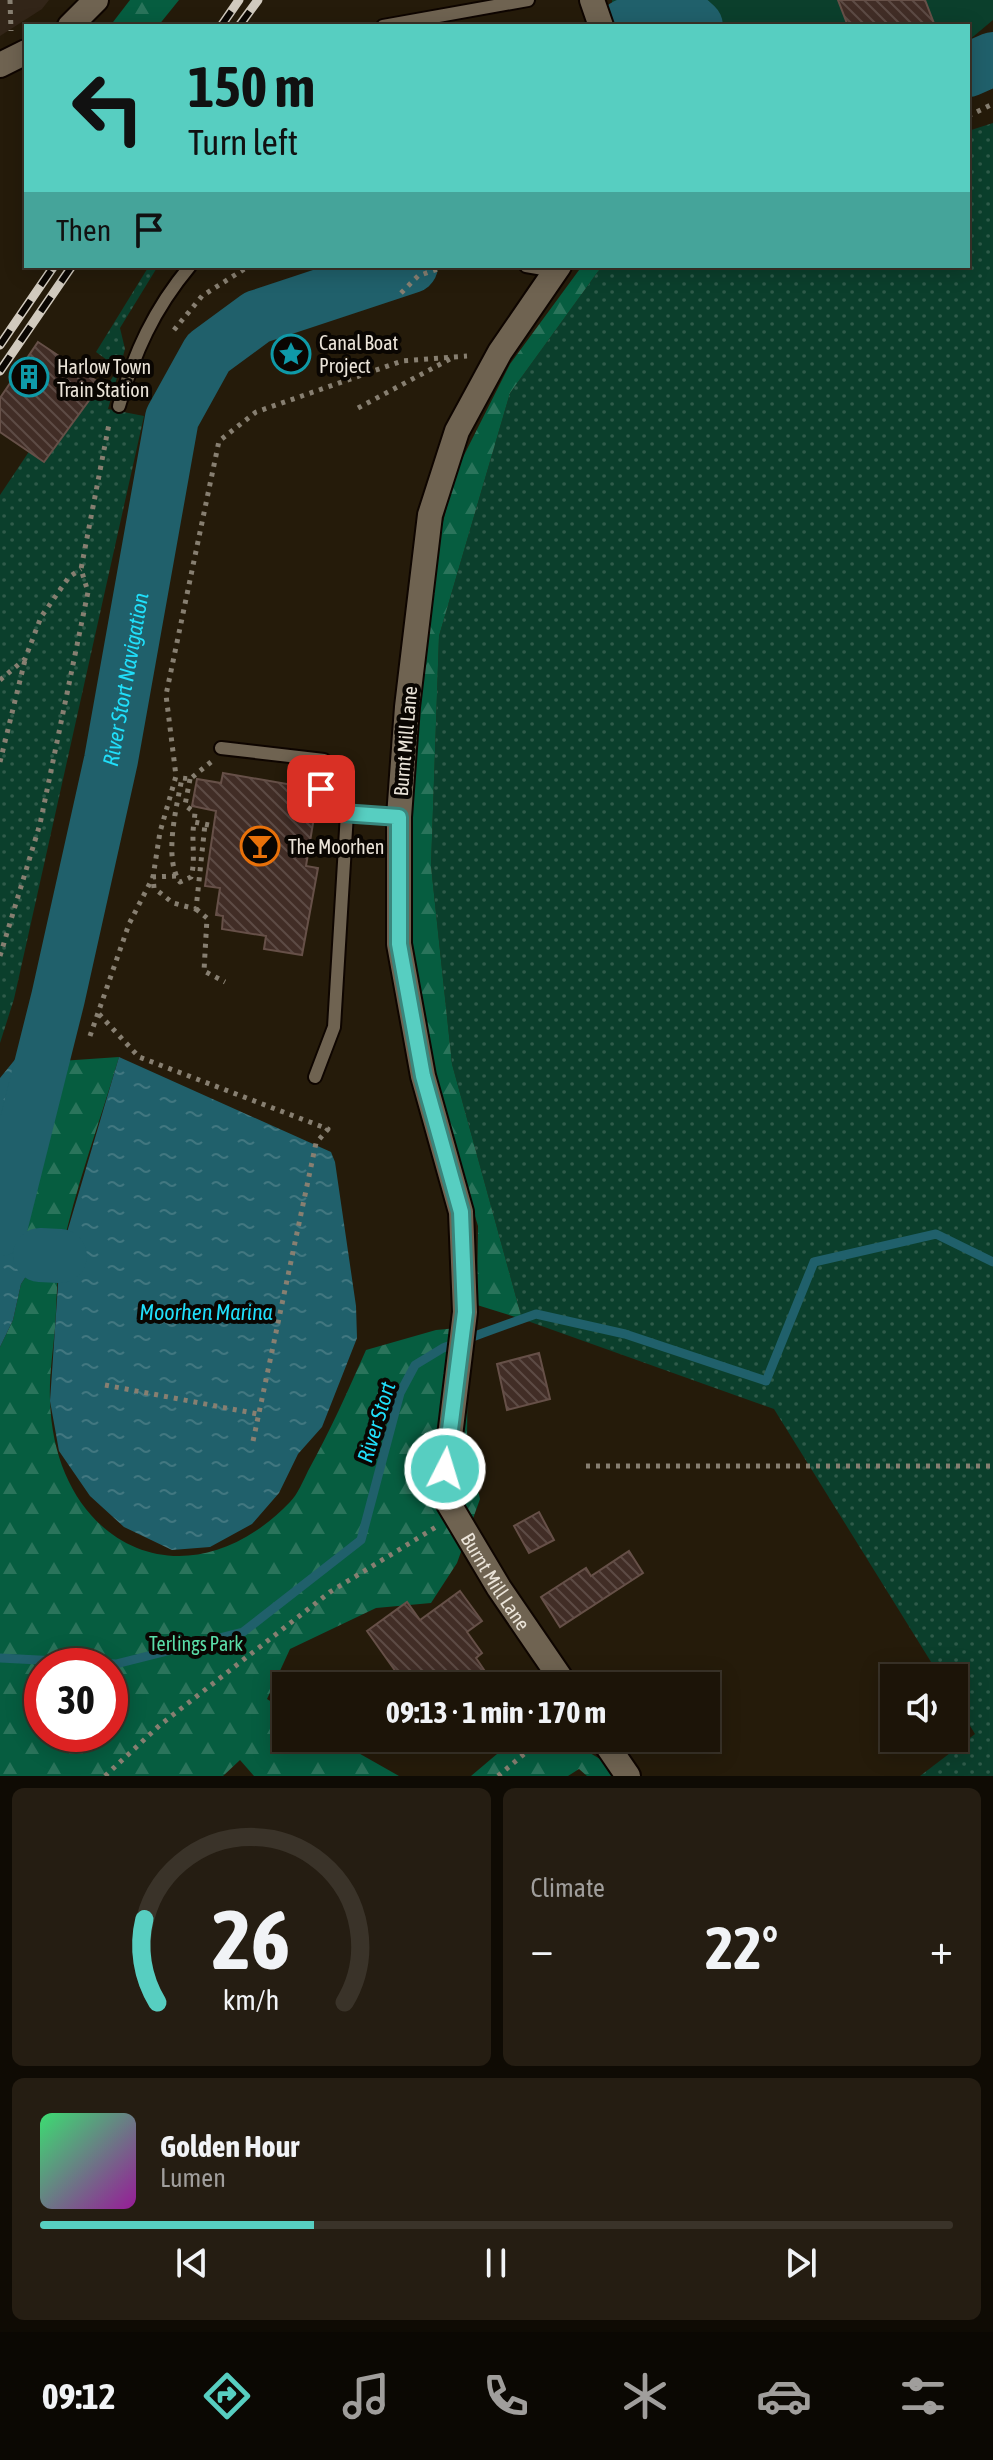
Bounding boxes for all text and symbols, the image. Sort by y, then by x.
text: 150 m [188,55,315,119]
icon: left [56,56,160,160]
text: Turn left [188,121,298,163]
icon: arrive [127,208,171,252]
text: Then [56,213,111,247]
place label: Canal Boat Project [319,331,399,377]
place icon: Canal Boat Project [270,333,312,375]
place label: Harlow Town Train Station [57,355,151,401]
building icon: Harlow Town Train Station [8,356,50,398]
water label: River Stort Navigation [97,590,154,769]
street label: Burnt Mill Lane [389,685,421,797]
pin [287,755,355,823]
icon: arrive [299,767,343,811]
bar icon: The Moorhen [239,825,281,867]
place label: The Moorhen [288,835,384,858]
water label: Moorhen Marina [139,1299,273,1325]
water label: River Stort [351,1378,401,1465]
position arrow [403,1427,487,1511]
street label: Burnt Mill Lane [457,1528,536,1634]
park label: Terlings Park [149,1632,243,1655]
speed limit sign: 30 [24,1648,128,1752]
map controls [880,1664,968,1752]
button: sound [880,1664,968,1752]
text: 09:13 · 1 min · 170 m [386,1695,606,1729]
text: Climate [531,1873,605,1903]
text: 26 [212,1891,290,1987]
text: 22° [705,1913,778,1982]
text: − [531,1923,553,1973]
text: + [930,1923,953,1973]
text: km/h [223,1983,280,2016]
text: Golden Hour [160,2129,299,2163]
text: Lumen [160,2163,226,2193]
icon: previous [170,2241,214,2285]
icon: pause [474,2241,518,2285]
icon: next [779,2241,823,2285]
icon: directions [199,2368,255,2424]
icon: music [338,2368,394,2424]
icon: phone [478,2368,534,2424]
icon: climate [617,2368,673,2424]
icon: car [756,2368,812,2424]
icon: filters [895,2368,951,2424]
text: 09:12 [42,2375,116,2417]

